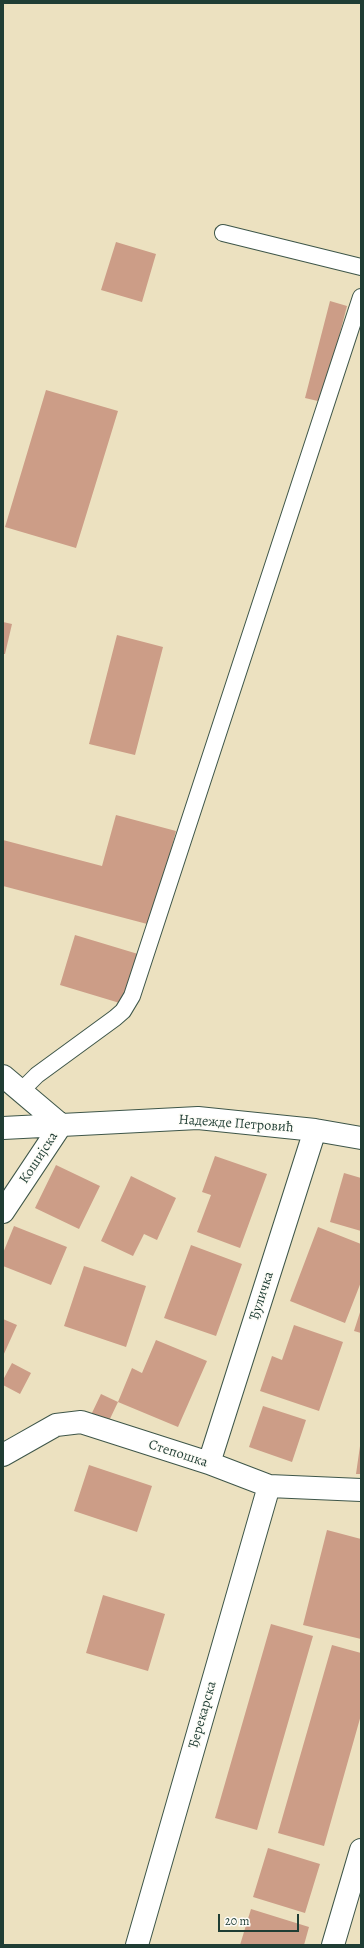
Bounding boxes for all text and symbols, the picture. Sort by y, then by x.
street label: Надежде Петровић [178,1112,294,1136]
street label: Кошијска [16,1129,62,1187]
street label: Ђуличка [246,1269,278,1323]
street label: Степошка [146,1437,210,1471]
street label: Ђерекарска [185,1679,221,1751]
scale bar [220,1906,301,1932]
text: 20 m [225,1913,249,1929]

